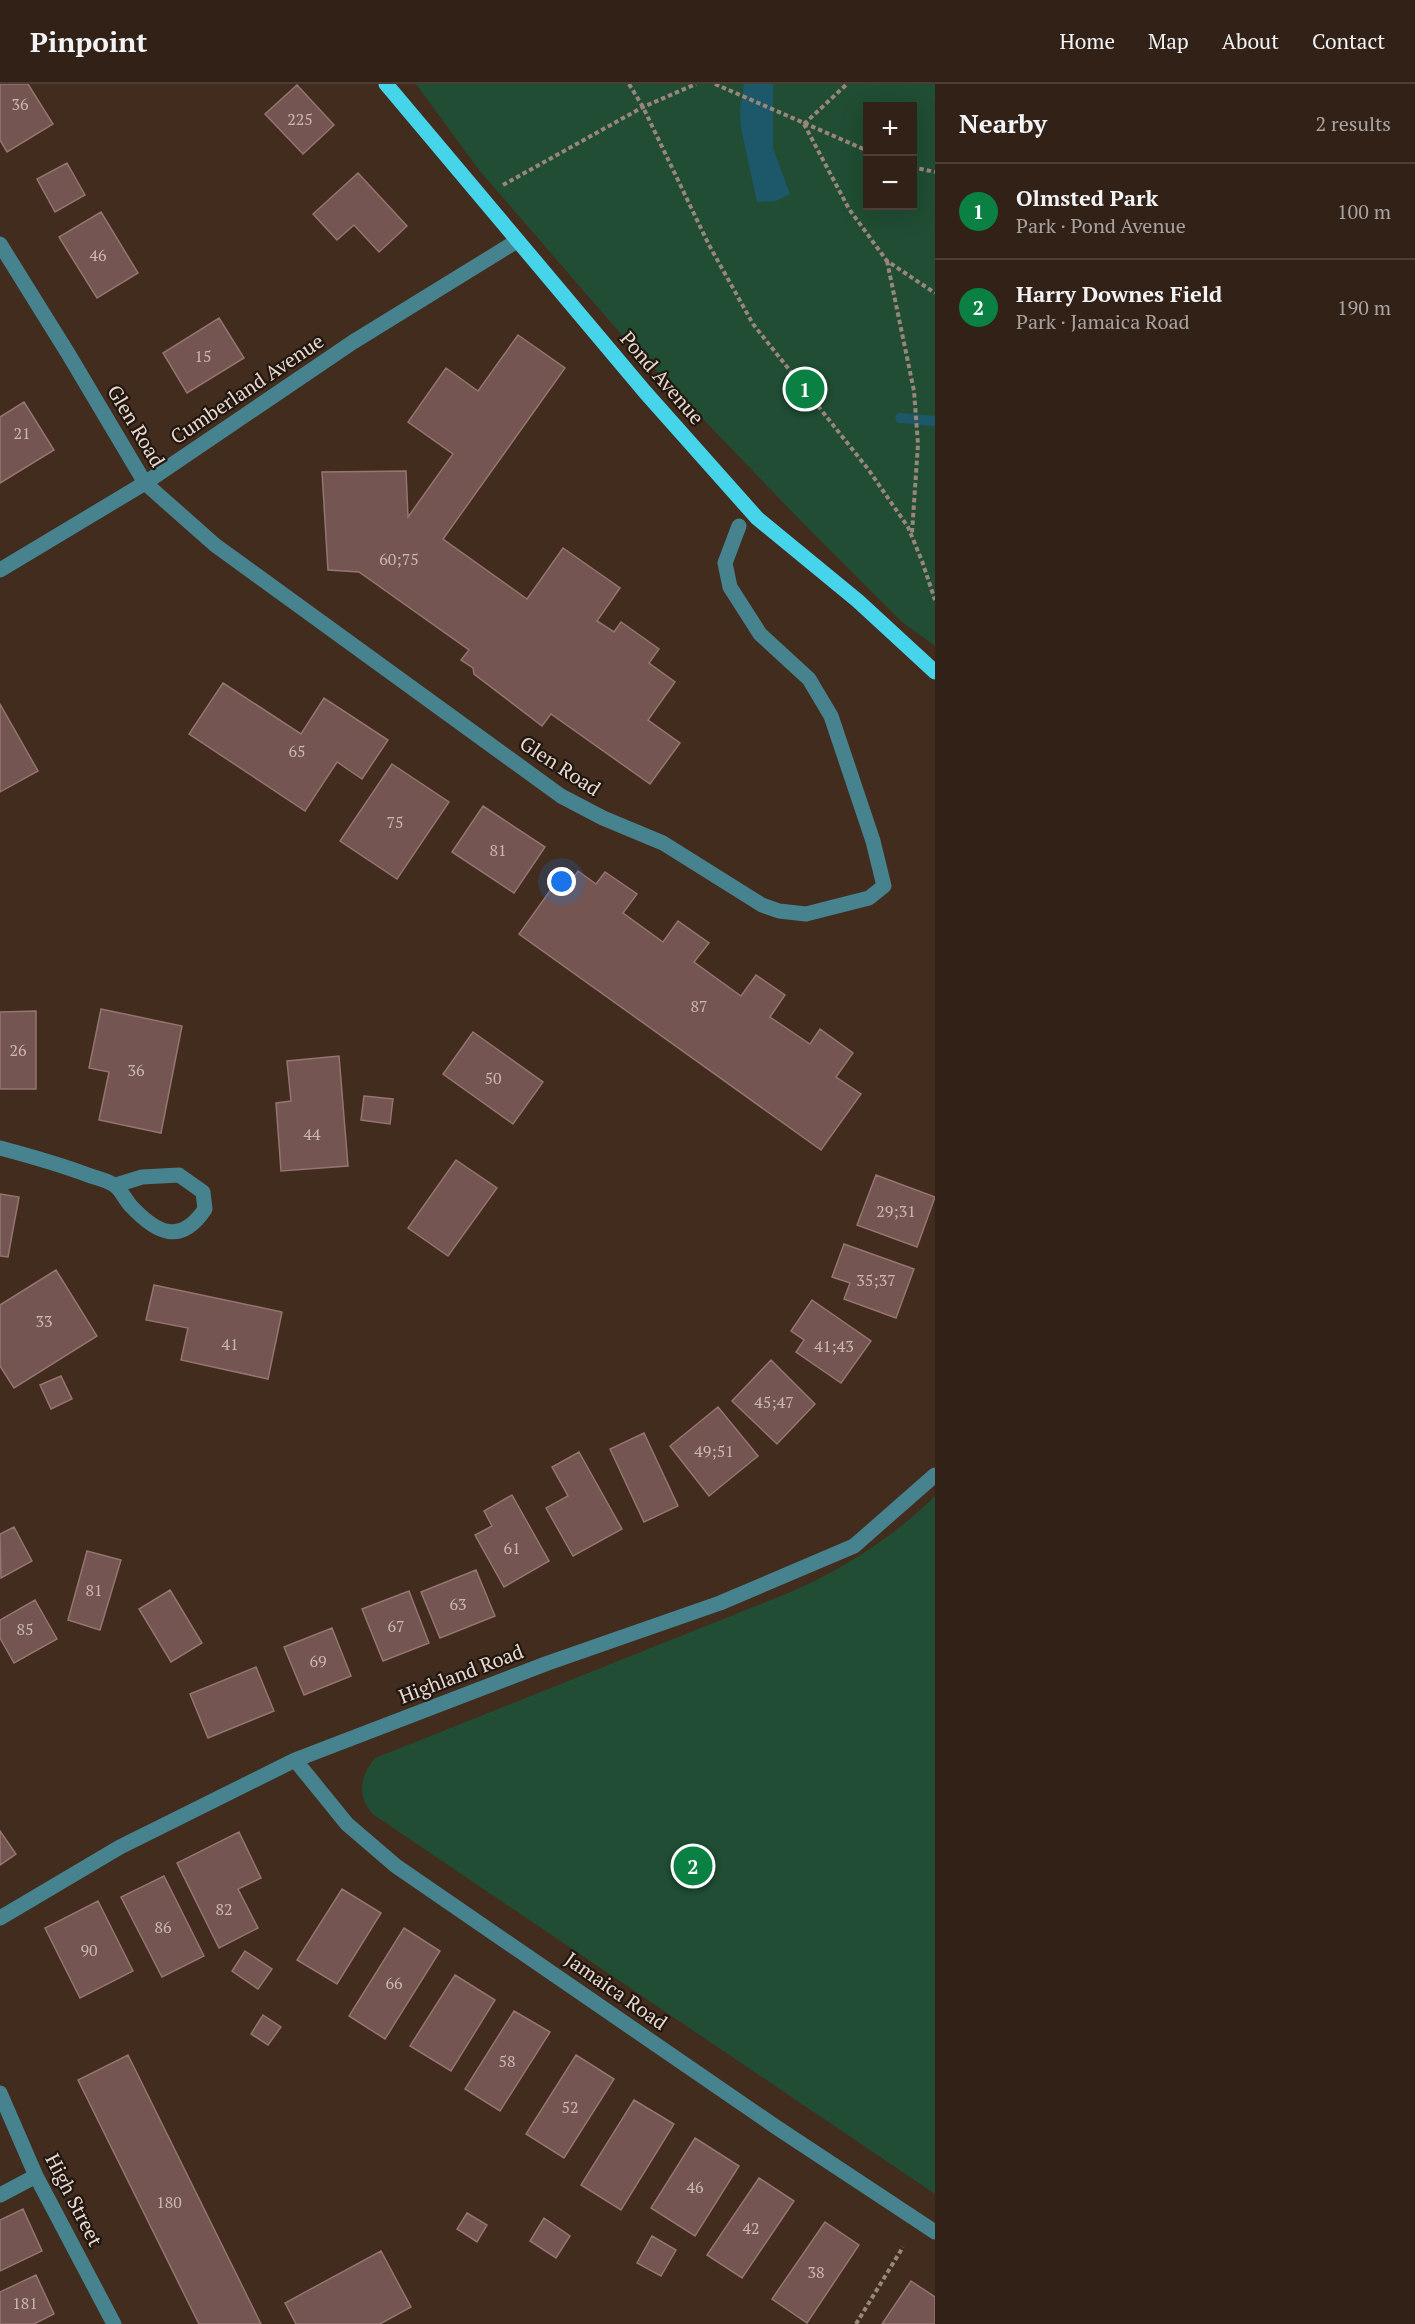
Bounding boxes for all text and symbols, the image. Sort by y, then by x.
text: Pinpoint [30,23,147,60]
text: Home [1059,27,1115,55]
text: Map [1148,27,1189,55]
text: About [1222,27,1279,55]
text: Contact [1312,27,1385,55]
house number: 36 [11,93,29,115]
map controls [863,102,917,210]
button: + [863,102,917,156]
text: Nearby [959,106,1047,140]
house number: 225 [287,108,313,130]
text: 2 results [1316,110,1391,137]
button: − [863,156,917,210]
text: Olmsted Park [1016,183,1158,212]
text: 1 [973,198,984,225]
text: 100 m [1337,198,1391,225]
text: Park · Pond Avenue [1016,212,1186,239]
house number: 46 [89,244,107,266]
text: Harry Downes Field [1016,279,1222,308]
text: 2 [973,294,984,321]
text: 190 m [1337,294,1391,321]
text: Park · Jamaica Road [1016,308,1190,335]
street label: Pond Avenue [614,325,710,430]
street label: Cumberland Avenue [165,327,329,450]
house number: 15 [194,345,212,367]
pin: 1 [786,366,824,412]
street label: Glen Road [101,380,171,472]
house number: 21 [13,422,31,444]
house number: 60;75 [379,548,419,570]
street label: Glen Road [515,729,606,802]
house number: 65 [288,740,306,762]
house number: 75 [386,811,404,833]
house number: 81 [489,839,507,861]
your location [547,867,576,896]
house number: 87 [690,995,708,1017]
house number: 26 [9,1039,27,1061]
house number: 36 [127,1059,145,1081]
house number: 50 [484,1067,502,1089]
house number: 44 [303,1123,321,1145]
house number: 29;31 [876,1200,916,1222]
house number: 35;37 [856,1269,896,1291]
house number: 33 [35,1310,53,1332]
house number: 41 [221,1333,239,1355]
house number: 41;43 [814,1335,854,1357]
house number: 45;47 [754,1391,794,1413]
house number: 49;51 [694,1440,734,1462]
house number: 61 [503,1537,521,1559]
house number: 81 [85,1579,103,1601]
house number: 63 [449,1593,467,1615]
house number: 67 [387,1615,405,1637]
house number: 85 [16,1618,34,1640]
street label: Highland Road [395,1637,527,1710]
house number: 69 [309,1650,327,1672]
pin: 2 [674,1844,712,1888]
house number: 82 [215,1898,233,1920]
house number: 86 [154,1916,172,1938]
house number: 90 [80,1939,98,1961]
street label: Jamaica Road [560,1945,673,2036]
house number: 66 [385,1972,403,1994]
house number: 58 [498,2050,516,2072]
house number: 52 [561,2096,579,2118]
street label: High Street [39,2149,110,2251]
house number: 46 [686,2176,704,2198]
house number: 180 [156,2191,182,2213]
house number: 42 [742,2217,760,2239]
house number: 38 [807,2261,825,2283]
house number: 181 [12,2292,38,2314]

